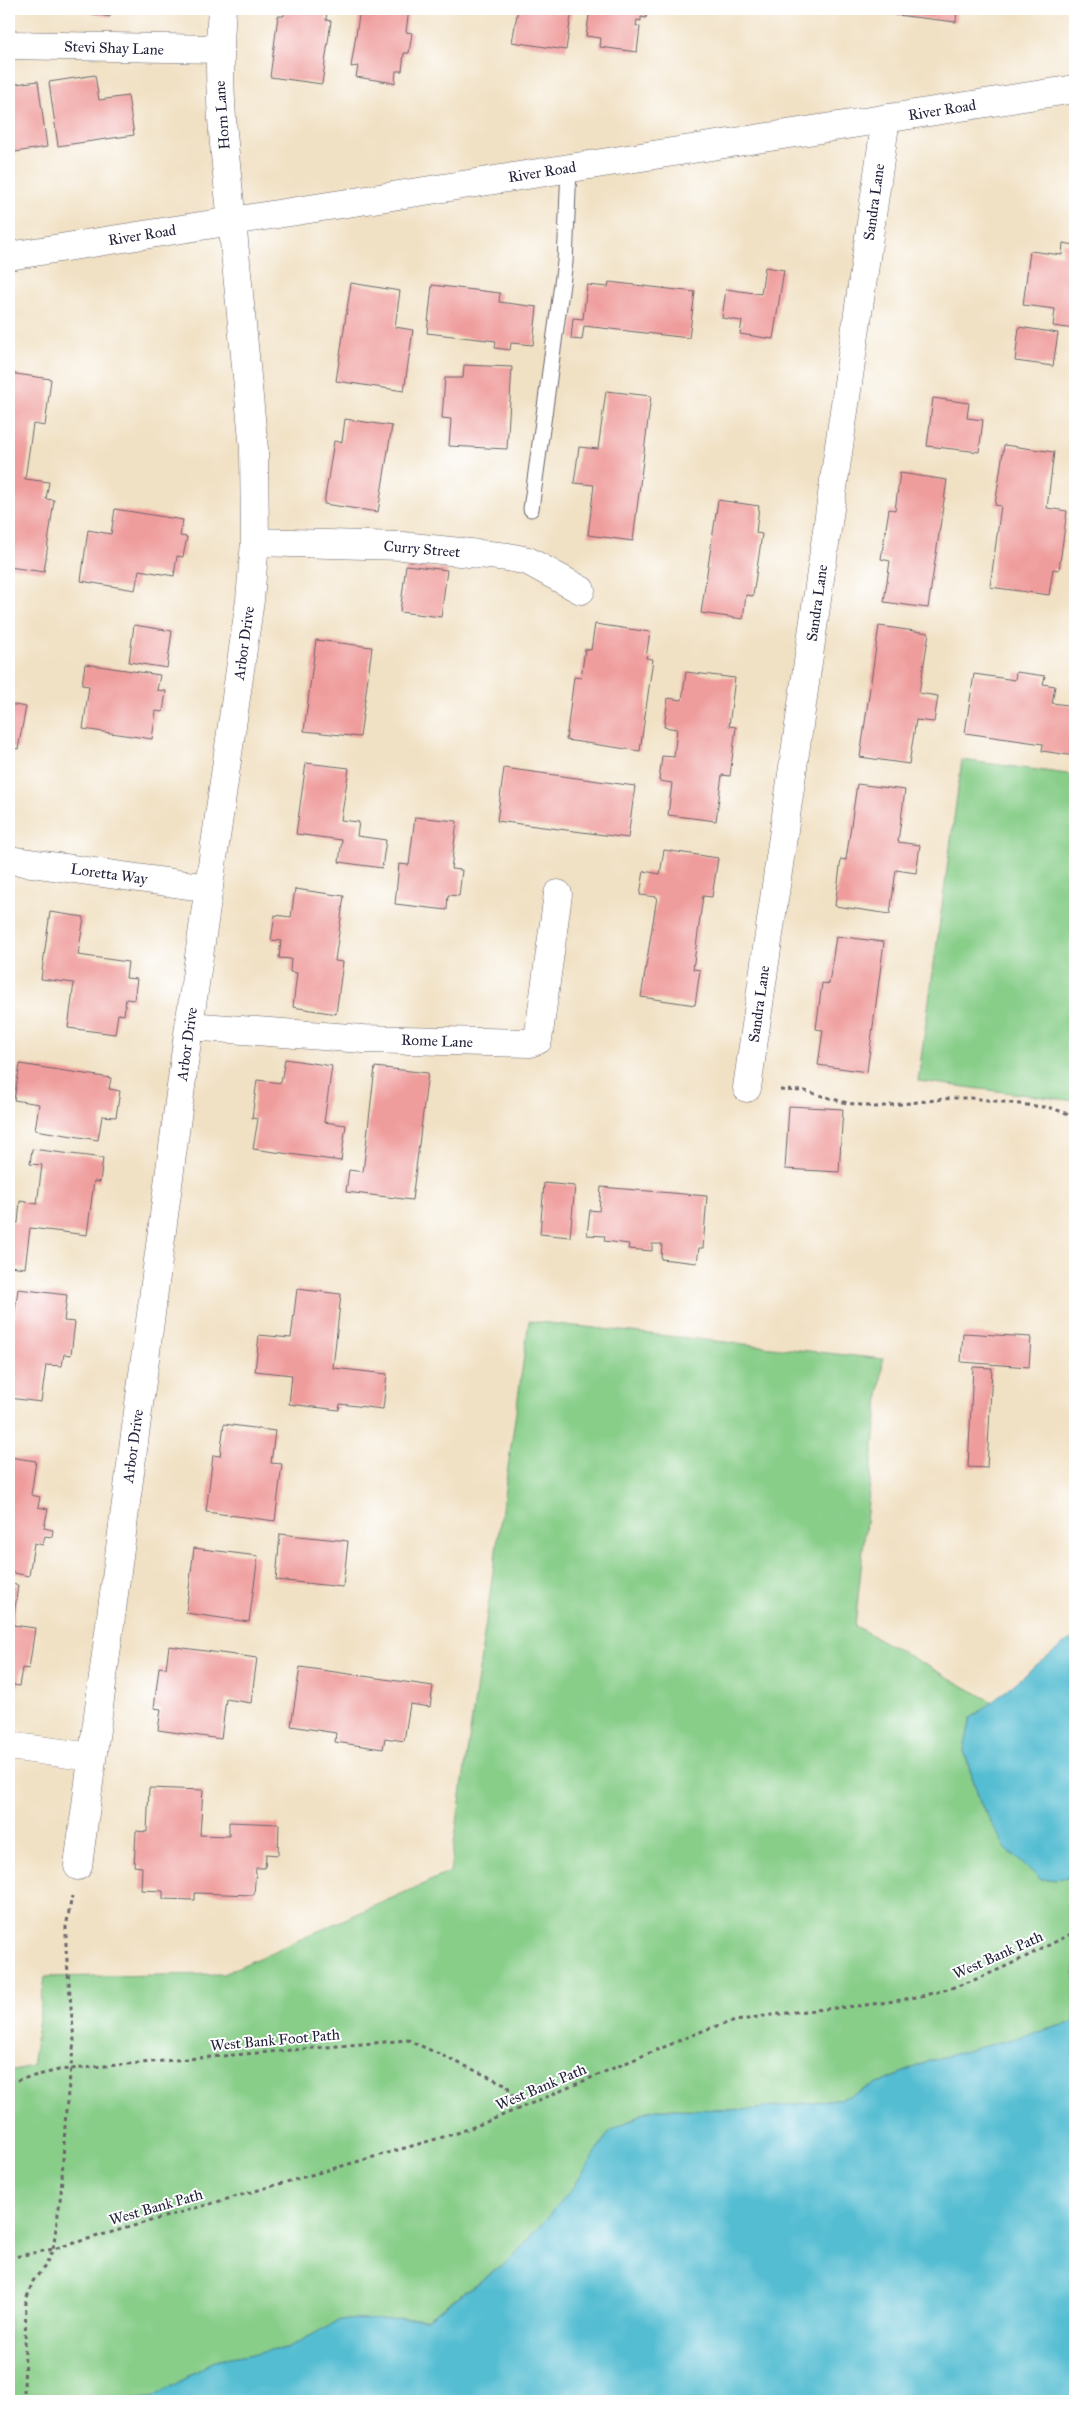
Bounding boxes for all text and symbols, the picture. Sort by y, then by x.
street label: Stevi Shay Lane [64,37,164,59]
street label: Horn Lane [211,80,233,150]
street label: River Road [907,96,978,124]
street label: River Road [507,158,578,186]
street label: Sandra Lane [860,162,888,242]
street label: River Road [107,221,178,249]
street label: Curry Street [383,537,462,561]
street label: Sandra Lane [803,563,831,643]
street label: Arbor Drive [230,605,258,682]
street label: Loretta Way [69,860,150,888]
street label: Sandra Lane [745,964,773,1044]
street label: Arbor Drive [173,1006,201,1083]
street label: Rome Lane [401,1031,473,1051]
street label: Arbor Drive [119,1408,147,1485]
street label: West Bank Path [950,1927,1046,1983]
street label: West Bank Foot Path [209,2025,341,2055]
street label: West Bank Path [493,2060,590,2114]
street label: West Bank Path [107,2185,206,2229]

